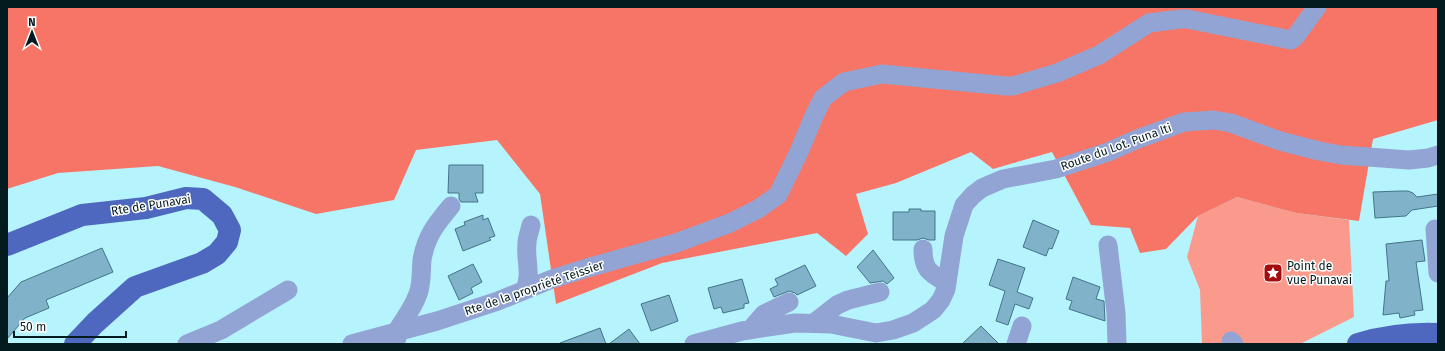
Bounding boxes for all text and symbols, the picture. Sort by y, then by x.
north arrow [12,12,52,52]
text: N [28,16,36,29]
street label: Route du Lot. Puna Iti [1059,120,1173,174]
street label: Rte de Punavai [110,192,192,218]
street label: Rte de la propriété Teissier [463,257,606,318]
place label: Point de vue Punavai [1287,259,1352,287]
place icon: Point de vue Punavai [1262,262,1284,284]
scale bar [14,313,126,339]
text: 50 m [20,320,46,334]

